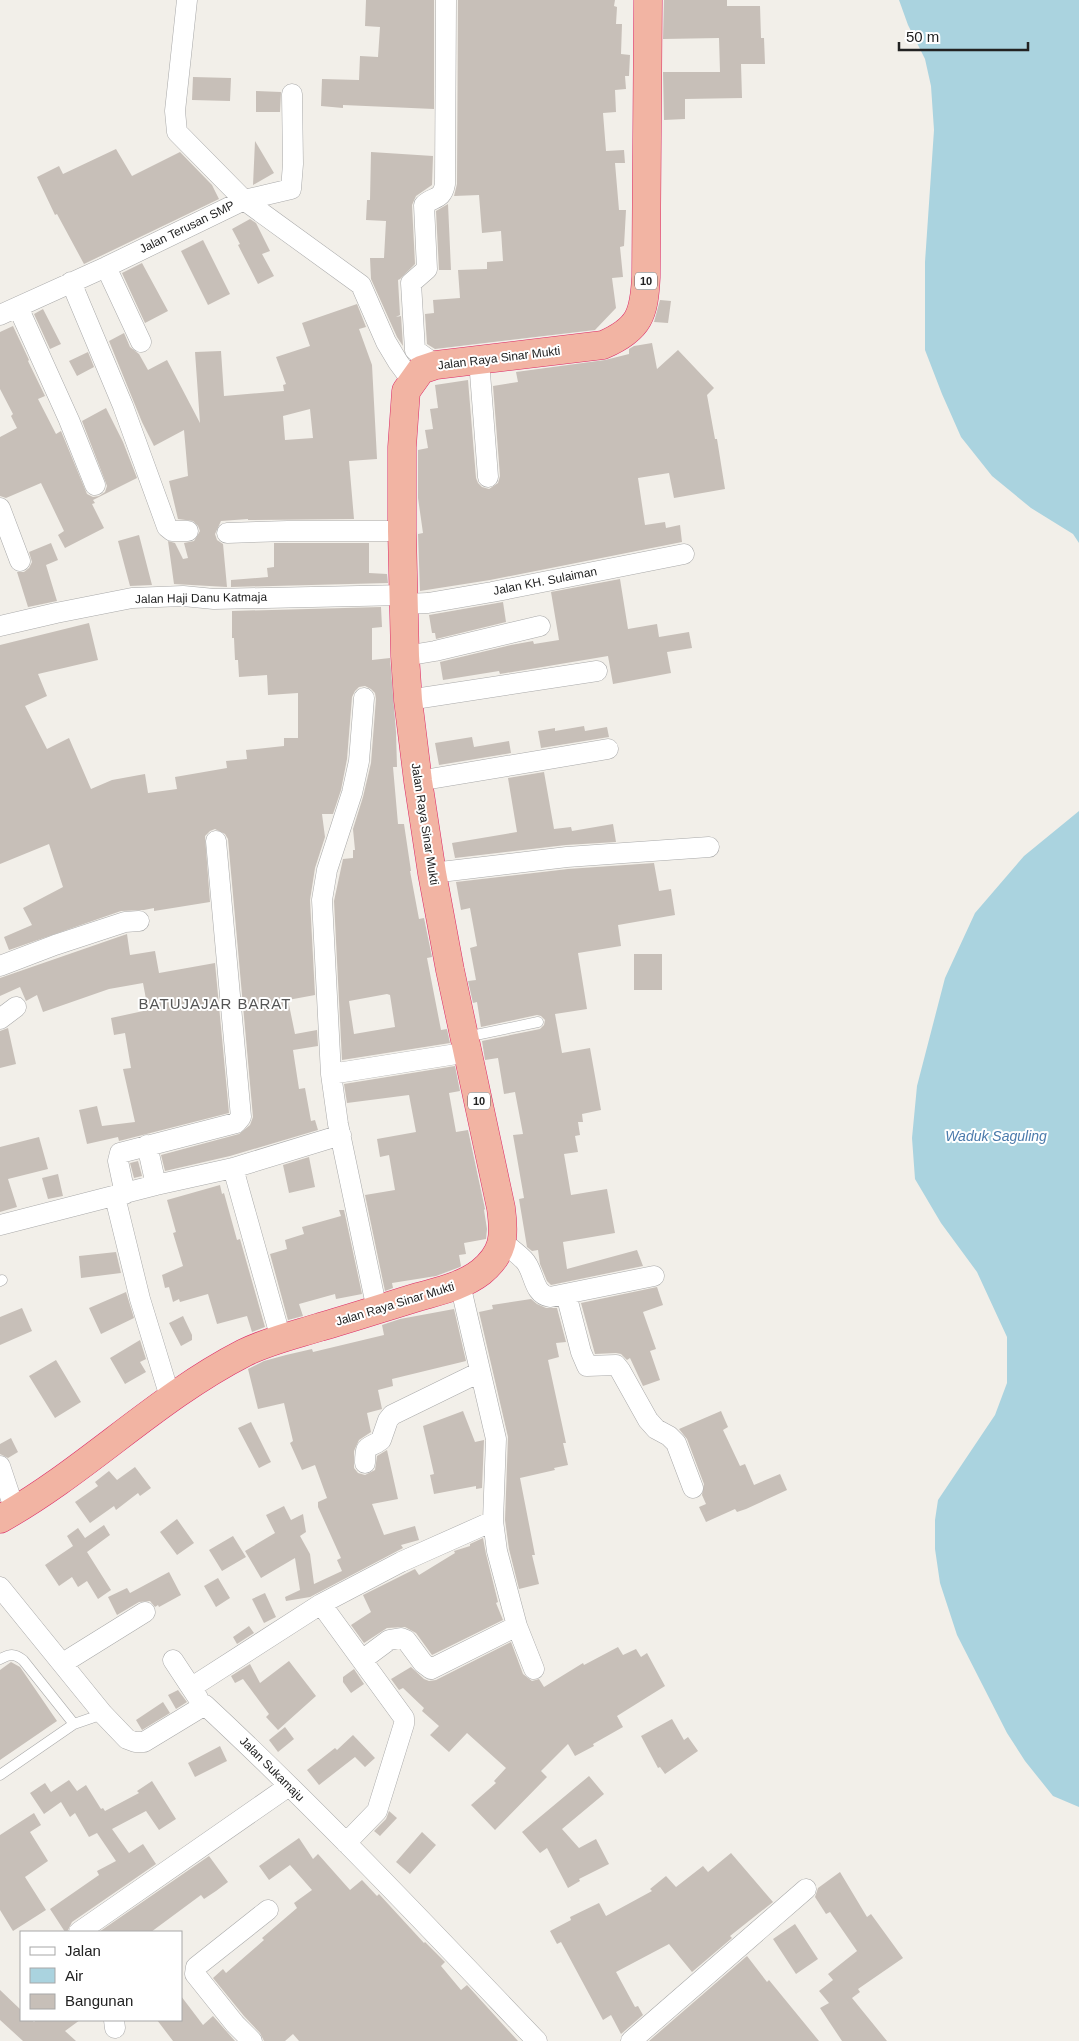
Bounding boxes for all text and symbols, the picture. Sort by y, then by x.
scale bar [899,20,1028,52]
text: 50 m [906,28,939,45]
street label: Jalan Terusan SMP [137,198,237,256]
road number: 10 [635,272,657,290]
street label: Jalan Raya Sinar Mukti [437,344,561,372]
street label: Jalan KH. Sulaiman [492,564,598,598]
street label: Jalan Haji Danu Katmaja [135,590,267,606]
street label: Jalan Raya Sinar Mukti [408,762,442,886]
district label: BATUJAJAR BARAT [139,995,291,1012]
road number: 10 [468,1092,490,1110]
water label: Waduk Saguling [945,1128,1047,1144]
street label: Jalan Raya Sinar Mukti [334,1279,456,1329]
street label: Jalan Sukamaju [237,1734,307,1804]
legend [20,1931,182,2021]
text: Jalan [65,1942,101,1959]
text: Air [65,1967,83,1984]
text: Bangunan [65,1992,133,2009]

